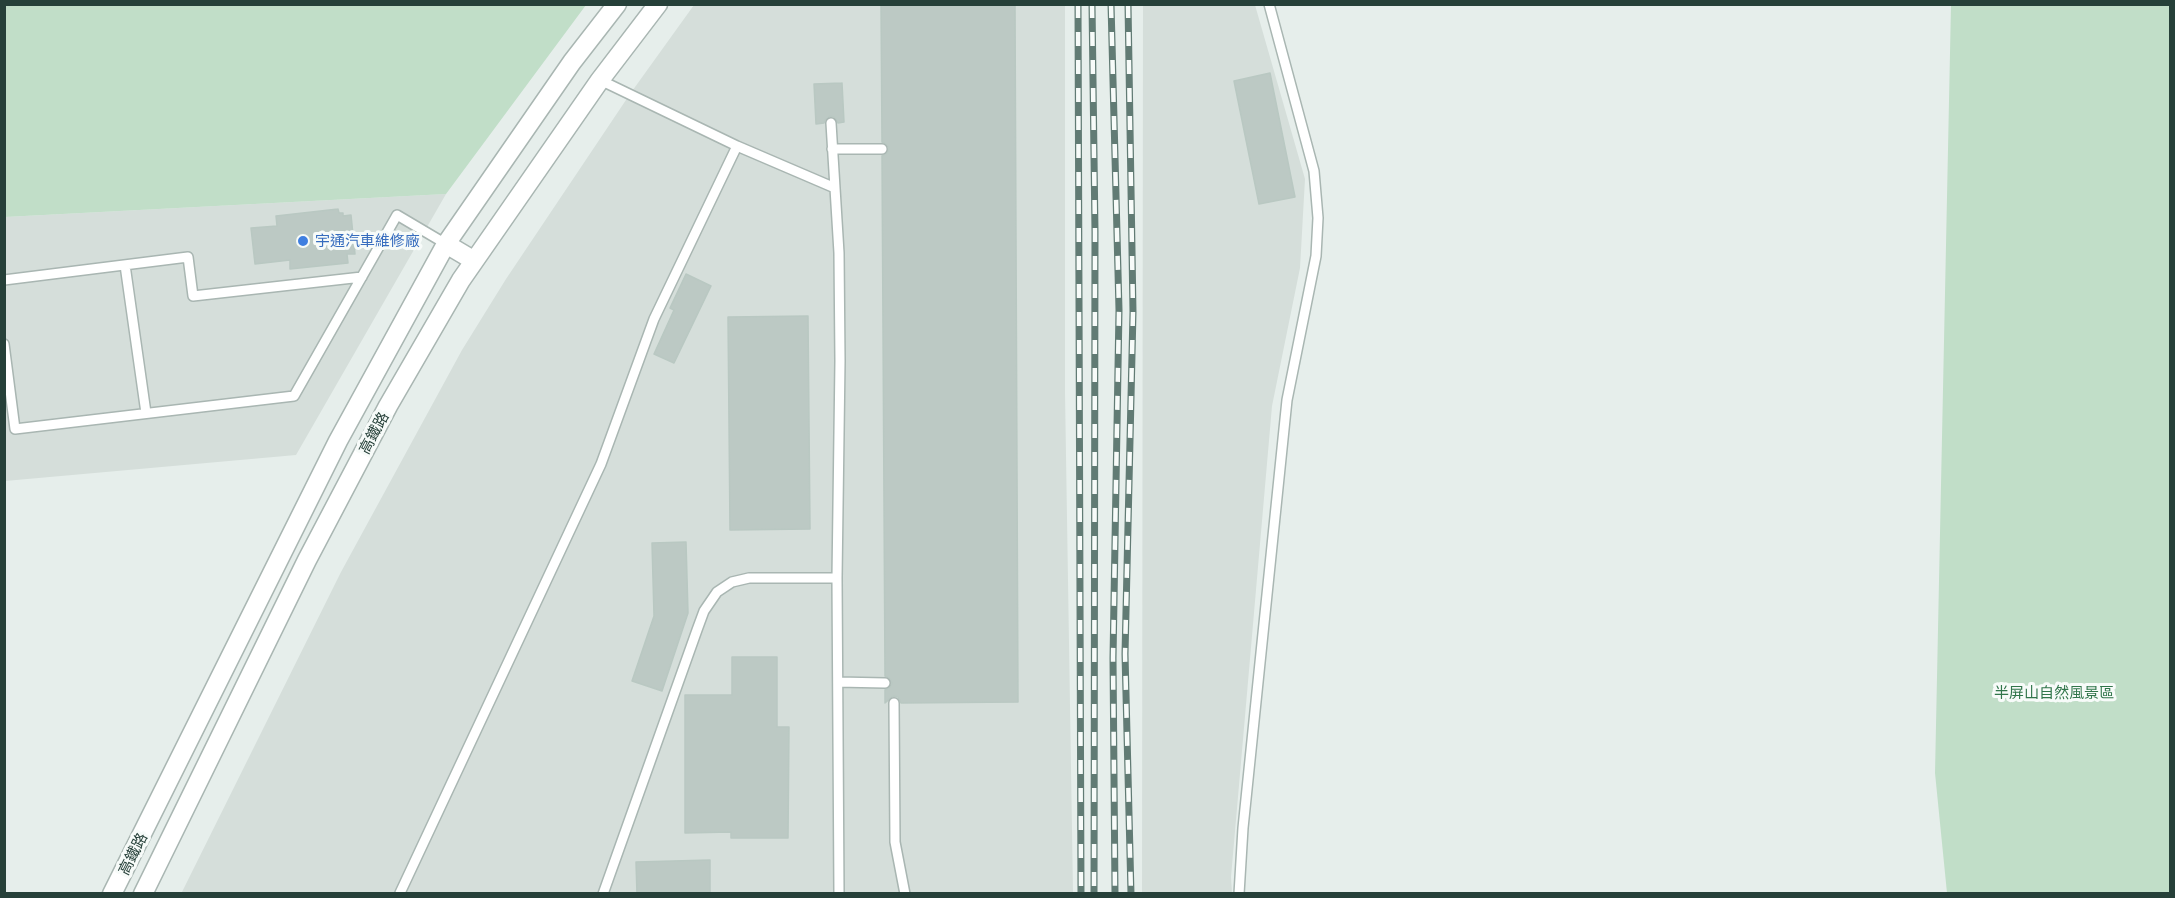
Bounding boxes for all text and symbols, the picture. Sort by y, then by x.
place label: 宇通汽車維修廠 [315,232,420,250]
marker: 宇通汽車維修廠 [296,234,310,248]
street label: 高鐵路 [355,409,393,457]
park label: 半屏山自然風景區 [1994,684,2114,702]
street label: 高鐵路 [115,830,151,878]

